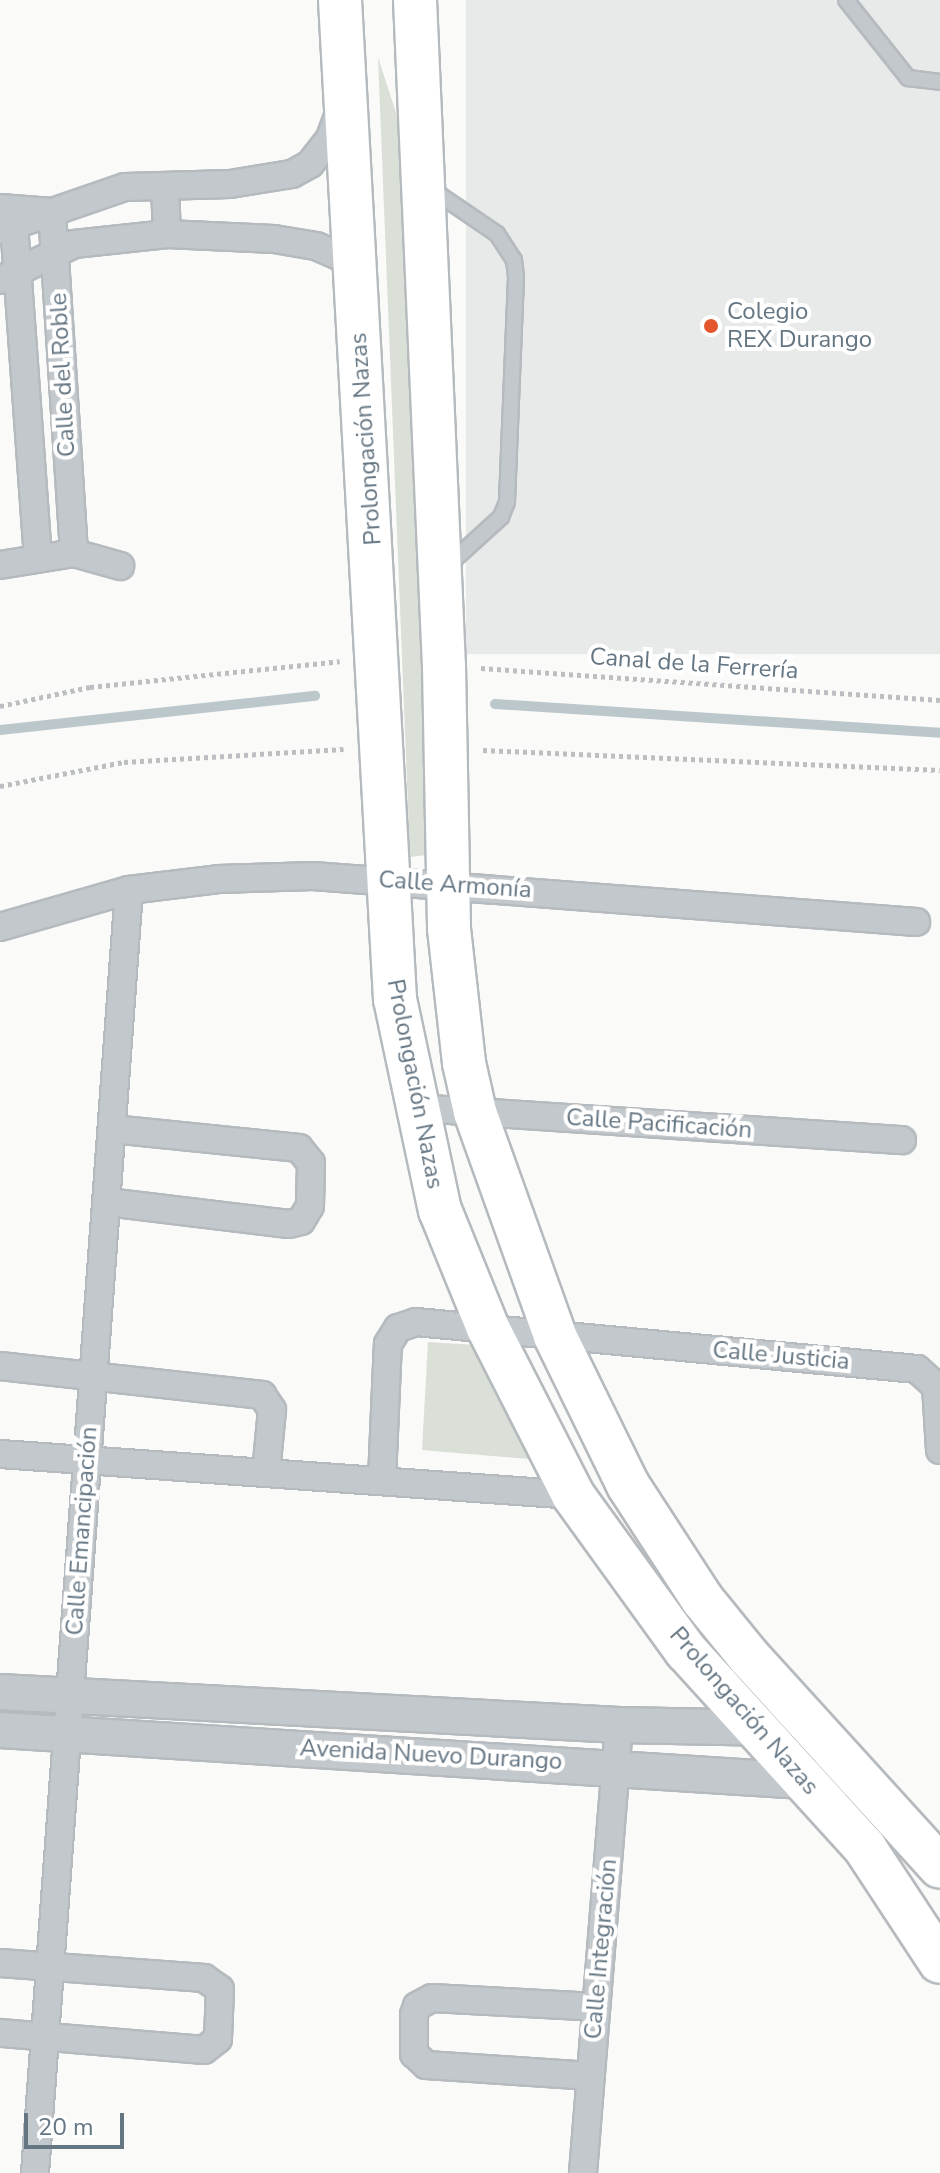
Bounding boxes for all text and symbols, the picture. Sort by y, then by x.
street label: Calle del Roble [44,292,82,458]
place label: Colegio REX Durango [727,298,872,354]
marker: Colegio REX Durango [702,317,720,335]
street label: Prolongación Nazas [344,332,388,546]
street label: Canal de la Ferrería [589,642,799,686]
street label: Calle Armonía [377,865,533,905]
street label: Prolongación Nazas [381,977,449,1191]
street label: Calle Pacificación [565,1103,753,1145]
street label: Calle Justicia [711,1336,851,1376]
street label: Calle Emancipación [60,1426,104,1636]
street label: Prolongación Nazas [663,1621,825,1801]
street label: Avenida Nuevo Durango [299,1734,563,1776]
street label: Calle Integración [579,1857,623,2041]
scale bar [28,2097,128,2147]
text: 20 m [38,2111,94,2143]

